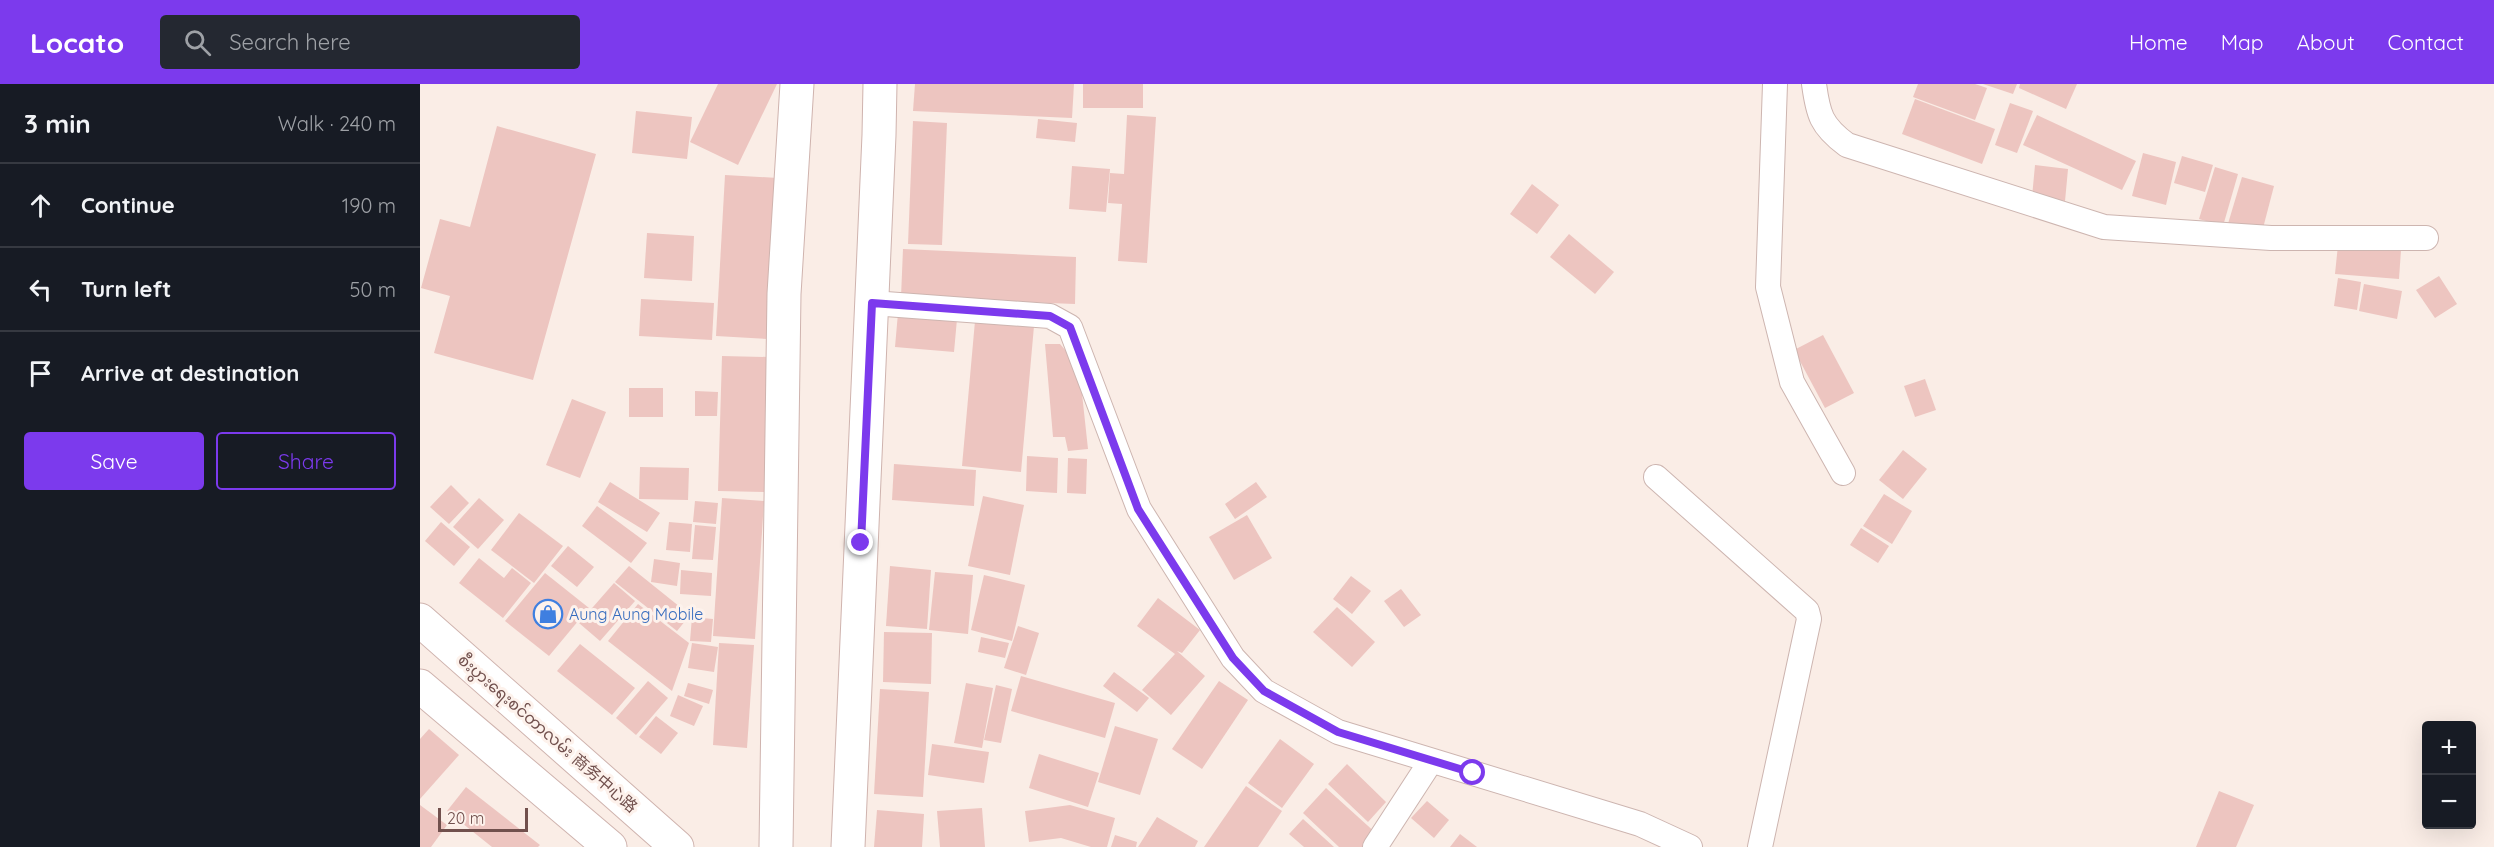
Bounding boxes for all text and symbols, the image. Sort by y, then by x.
search box [160,15,580,69]
text: Locato [30,25,124,60]
icon: search [181,26,214,59]
text: Search here [229,28,351,56]
text: Home [2129,29,2188,55]
text: Map [2221,29,2264,55]
text: About [2297,29,2355,55]
text: Contact [2388,29,2464,55]
text: 3 min [24,107,91,140]
text: Walk · 240 m [278,111,396,136]
icon: ahead [24,189,57,222]
text: Continue [81,191,175,219]
text: 190 m [342,193,396,218]
icon: left [24,273,57,306]
text: Turn left [81,275,171,303]
text: 50 m [350,277,396,302]
icon: arrive [24,357,57,390]
text: Arrive at destination [81,359,299,387]
button: Save [24,432,204,490]
button: Share [216,432,396,490]
route end [847,529,873,555]
shop icon: Aung Aung Mobile [532,598,564,630]
place label: Aung Aung Mobile [569,604,703,624]
street label: စီးပွားရေးစင်တာလမ်း 商务中心路 [451,649,643,820]
map controls [2422,721,2476,829]
button: + [2422,721,2476,775]
route start [1459,759,1485,785]
button: − [2422,775,2476,829]
scale bar [438,805,528,832]
text: 20 m [447,808,484,828]

